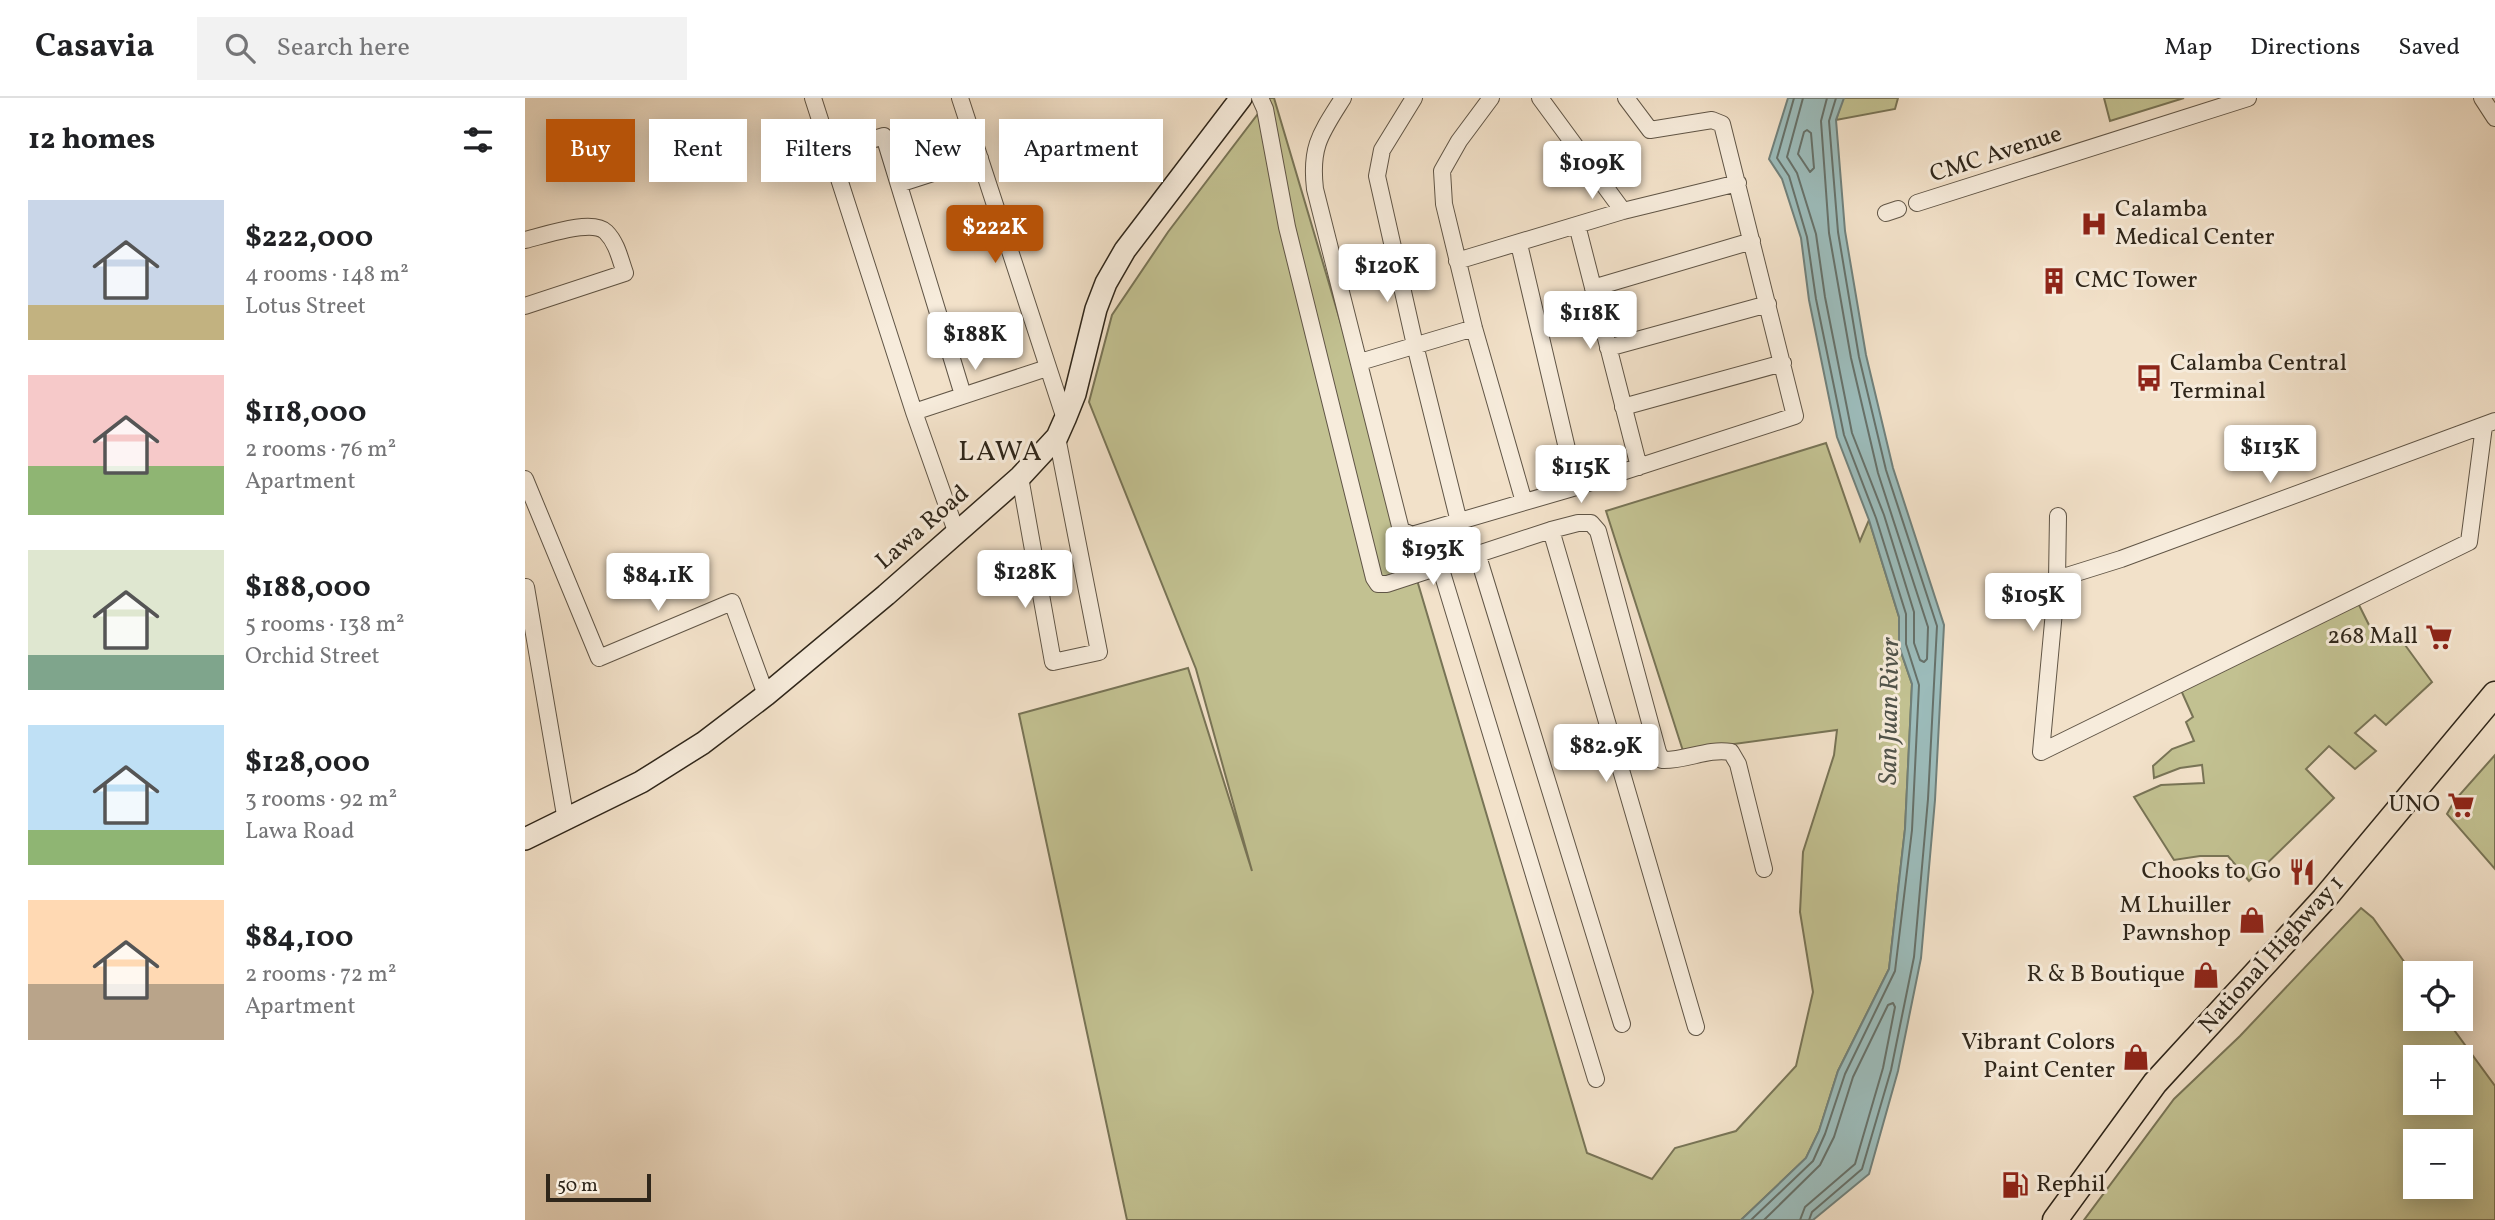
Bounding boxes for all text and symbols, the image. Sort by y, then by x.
search box [197,17,687,80]
text: Casavia [35,25,155,71]
icon: search [221,29,259,67]
text: Search here [277,30,410,66]
text: Map [2164,31,2212,65]
text: Directions [2250,31,2360,65]
text: Saved [2398,31,2460,65]
street label: CMC Avenue [1926,118,2066,192]
text: 12 homes [28,119,155,161]
chip: Buy [546,119,635,182]
chip: Rent [649,119,747,182]
chip: Filters [761,119,876,182]
chip: New [890,119,985,182]
chip: Apartment [999,119,1163,182]
icon: filters [459,121,497,159]
pin: $109K [1543,141,1641,201]
text: $109K [1559,148,1625,180]
place label: Calamba Medical Center [2115,193,2275,255]
pin: $222K [946,206,1044,265]
hospital icon: Calamba Medical Center [2079,209,2109,239]
text: $222K [962,212,1028,244]
text: $222,000 [245,217,373,259]
icon: home [84,228,168,312]
pin: $120K [1338,244,1436,304]
text: $120K [1355,251,1419,283]
text: 4 rooms · 148 m² [245,259,409,291]
place label: CMC Tower [2075,264,2197,298]
building icon: CMC Tower [2039,266,2069,296]
text: Lotus Street [245,291,366,323]
pin: $118K [1541,292,1639,351]
text: $118K [1560,298,1620,330]
pin: $188K [926,313,1024,372]
text: $188K [943,319,1007,351]
place label: Calamba Central Terminal [2170,347,2347,409]
bus stop icon: Calamba Central Terminal [2134,363,2164,393]
text: $118,000 [245,392,366,434]
icon: home [84,403,168,487]
pin: $113K [2221,426,2319,485]
text: $113K [2240,432,2300,464]
district label: LAWA [958,433,1044,472]
text: 2 rooms · 76 m² [245,434,396,466]
pin: $115K [1532,446,1630,505]
text: $115K [1551,452,1611,484]
text: Apartment [245,466,356,498]
street label: Lawa Road [869,478,977,578]
pin: $193K [1384,528,1482,587]
text: $193K [1402,534,1464,566]
pin: $128K [976,550,1074,610]
pin: $84.1K [601,554,715,613]
text: $128K [993,557,1057,589]
text: $84.1K [622,560,694,592]
text: $188,000 [245,567,371,609]
pin: $105K [1984,574,2082,633]
icon: home [84,578,168,662]
text: $105K [2001,580,2065,612]
text: 5 rooms · 138 m² [245,609,405,641]
place label: 268 Mall [2327,620,2418,654]
supermarket icon: 268 Mall [2424,622,2454,652]
water label: San Juan River [1871,636,1909,785]
text: Orchid Street [245,641,380,673]
pin: $82.9K [1549,724,1663,784]
text: $82.9K [1570,731,1642,763]
text: $128,000 [245,742,370,784]
icon: home [84,753,168,837]
text: 3 rooms · 92 m² [245,784,397,816]
place label: UNO [2388,788,2440,822]
supermarket icon: UNO [2446,790,2476,820]
text: Lawa Road [245,816,354,848]
place label: Chooks to Go [2142,855,2281,889]
restaurant icon: Chooks to Go [2287,857,2317,887]
street label: National Highway 1 [2191,868,2353,1042]
place label: M Lhuiller Pawnshop [2120,889,2231,951]
shop icon: M Lhuiller Pawnshop [2237,905,2267,935]
text: $84,100 [245,917,354,959]
icon: home [84,928,168,1012]
place label: R & B Boutique [2027,958,2185,992]
text: 2 rooms · 72 m² [245,959,396,991]
shop icon: R & B Boutique [2191,960,2221,990]
map controls [2403,961,2473,1199]
button: locate [2403,961,2473,1031]
text: Apartment [245,991,356,1023]
place label: Vibrant Colors Paint Center [1961,1026,2115,1088]
shop icon: Vibrant Colors Paint Center [2121,1042,2151,1072]
button: + [2403,1045,2473,1115]
button: − [2403,1129,2473,1199]
place label: Rephil [2036,1168,2106,1202]
fuel station icon: Rephil [2000,1170,2030,1200]
scale bar [546,1171,651,1203]
text: 50 m [557,1173,598,1199]

